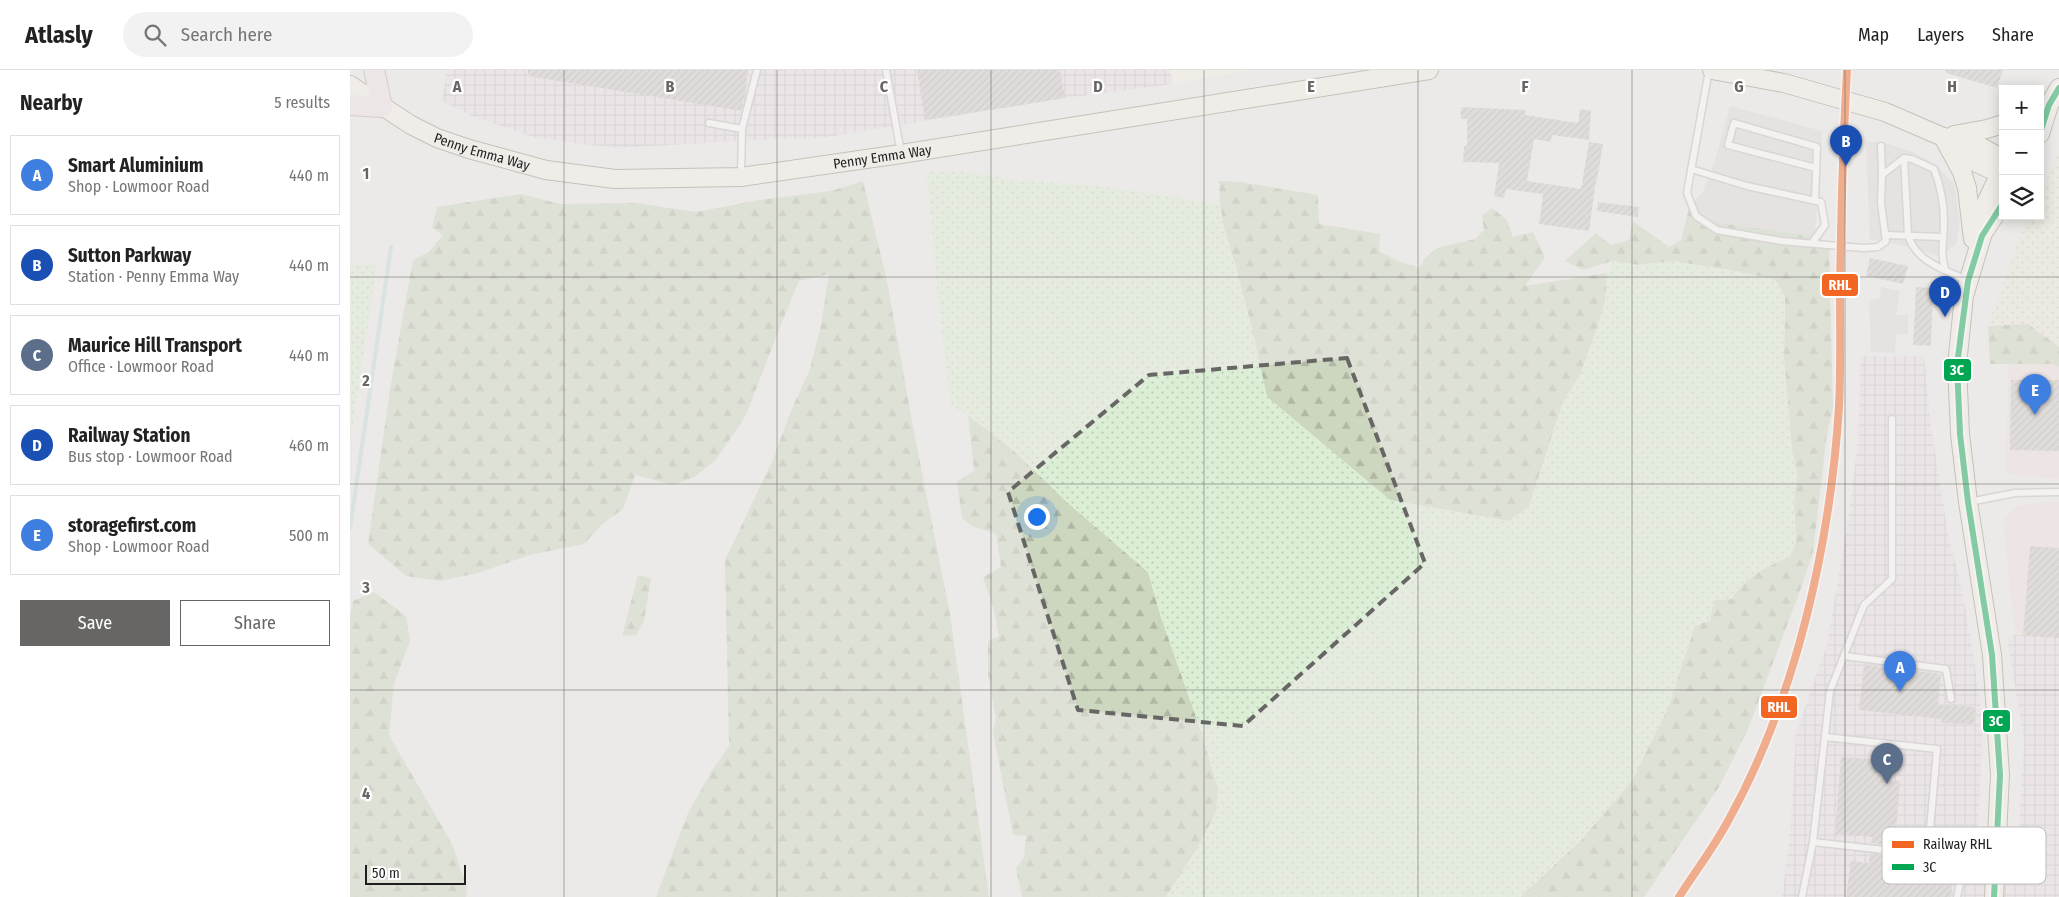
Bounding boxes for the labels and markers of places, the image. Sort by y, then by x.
pin: B [1830,125,1862,166]
pin: D [1929,276,1961,317]
pin: E [2019,374,2051,415]
pin: A [1884,651,1916,692]
pin: C [1871,743,1903,784]

